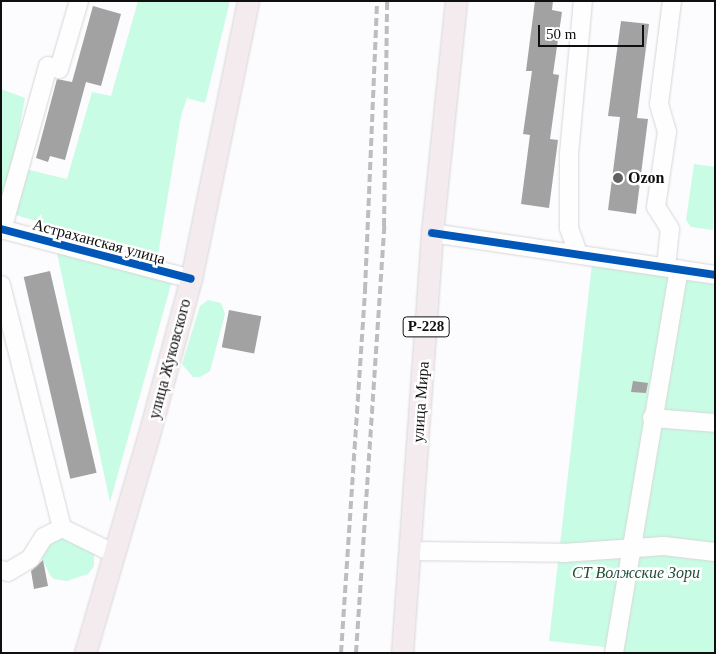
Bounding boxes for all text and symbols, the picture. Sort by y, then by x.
scale bar [541,15,647,47]
text: 50 m [546,26,576,42]
place label: Ozon [628,168,664,188]
marker: Ozon [612,172,624,184]
street label: Астраханская улица [31,215,167,269]
street label: улица Жуковского [145,297,195,421]
road number: Р-228 [402,314,450,340]
street label: улица Мира [409,361,433,443]
park label: СТ Волжские Зори [572,563,700,583]

